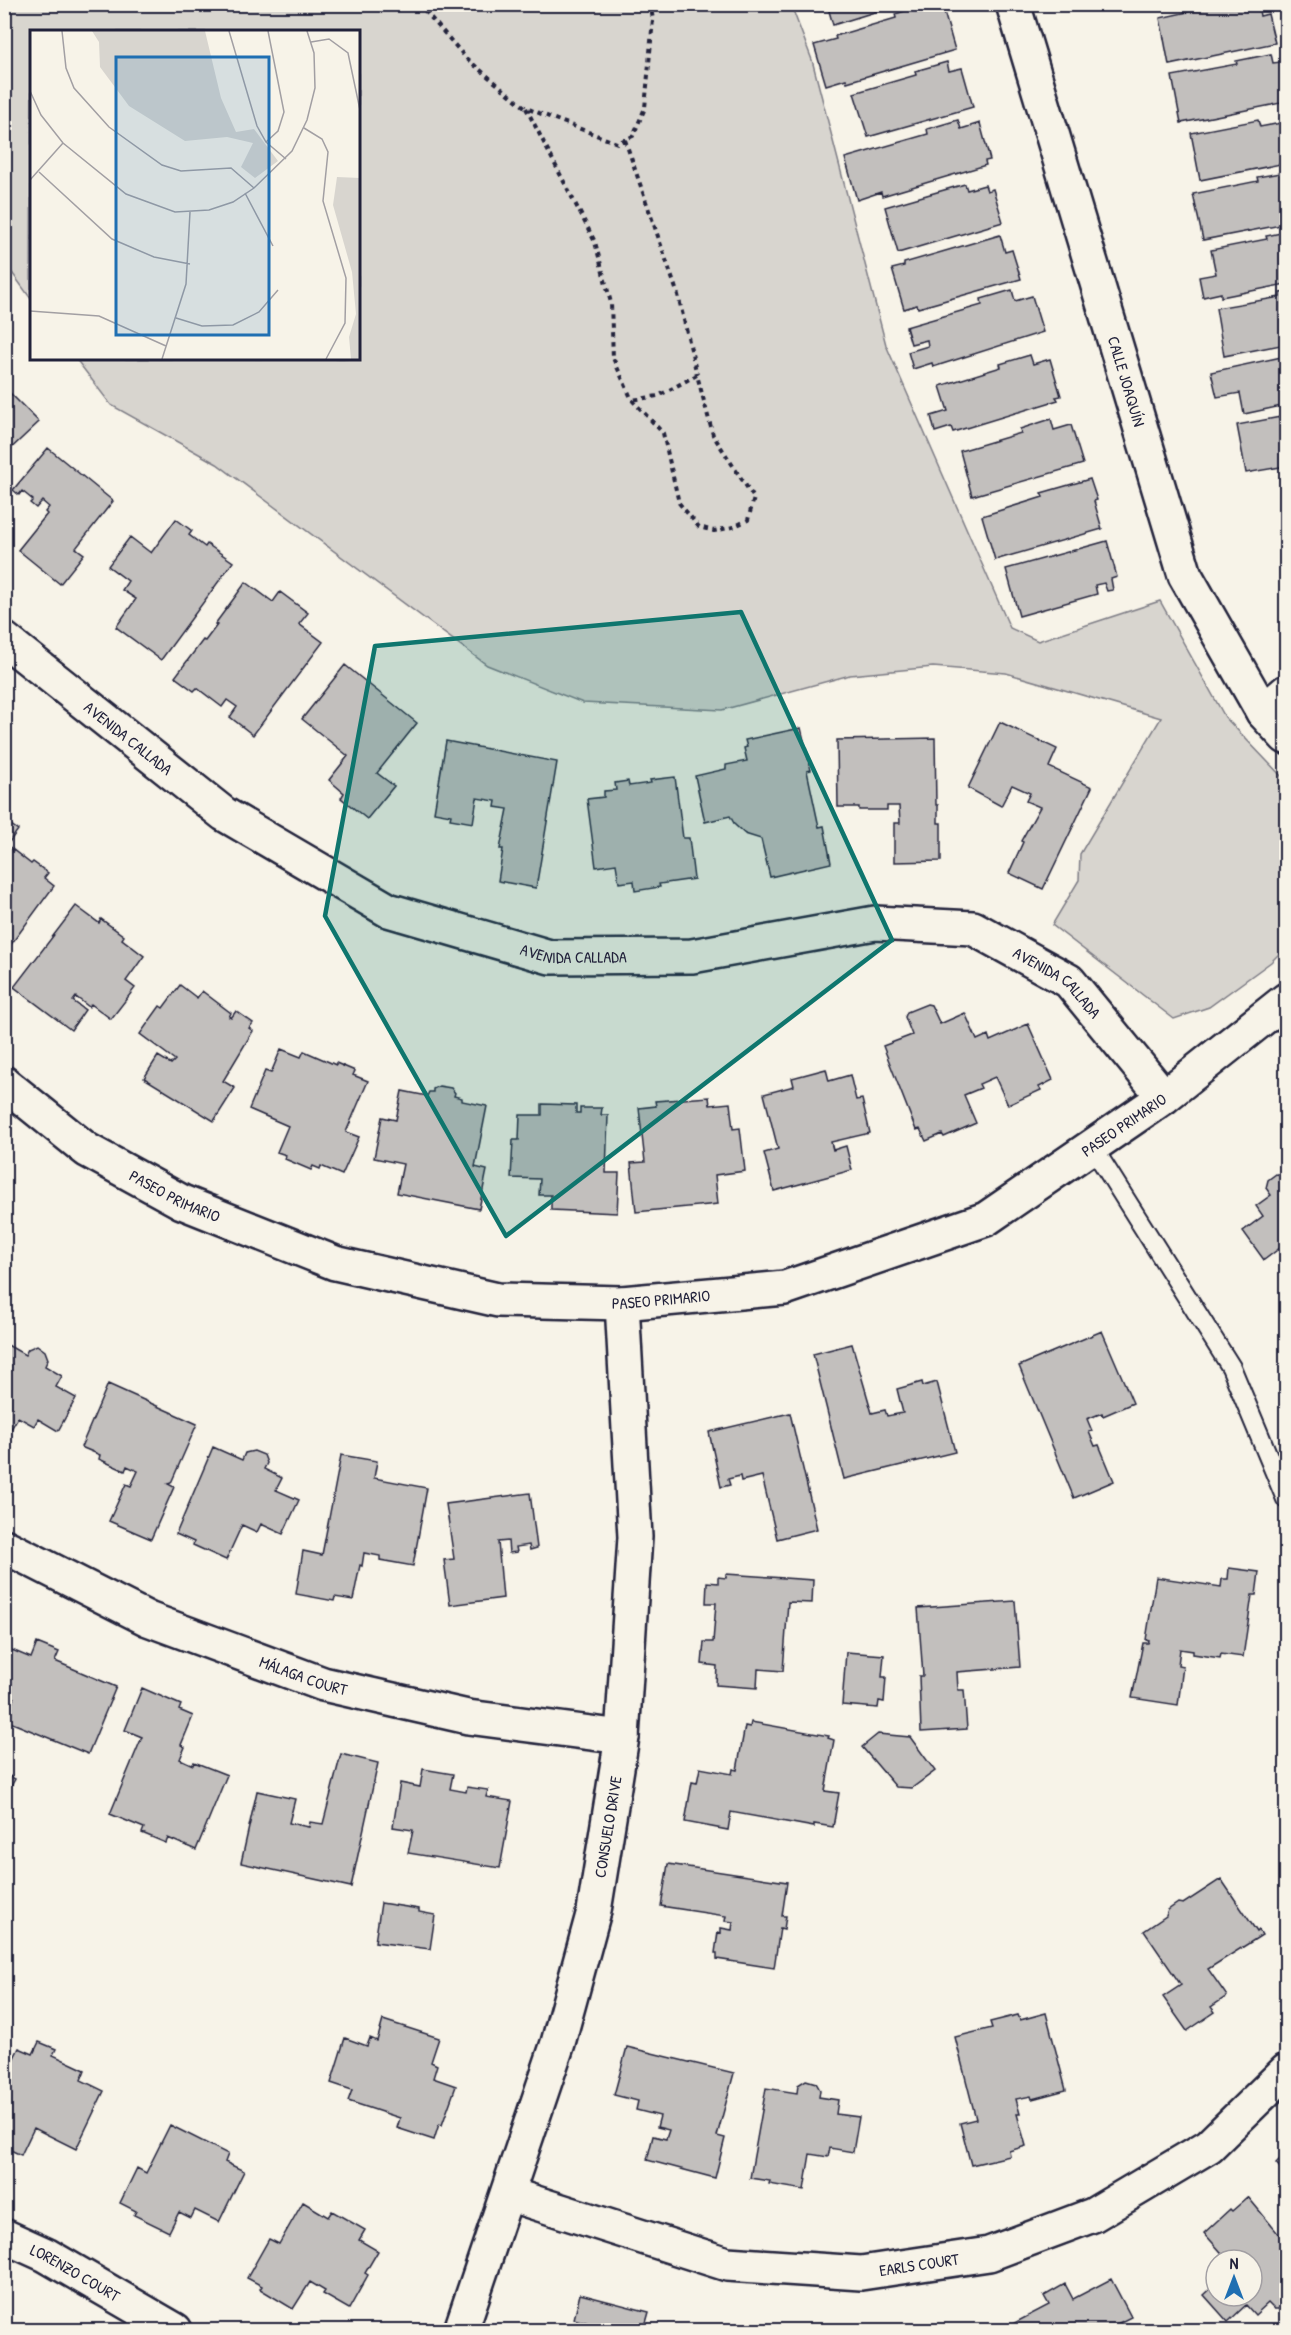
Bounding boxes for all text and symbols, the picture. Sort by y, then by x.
inset map [30,30,360,360]
street label: CALLE JOAQUÍN [1103,333,1151,429]
street label: AVENIDA CALLADA [80,696,177,780]
street label: AVENIDA CALLADA [518,938,627,968]
street label: AVENIDA CALLADA [1009,941,1106,1023]
street label: PASEO PRIMARIO [1077,1088,1171,1162]
street label: PASEO PRIMARIO [126,1164,224,1227]
street label: PASEO PRIMARIO [612,1284,711,1314]
street label: MÁLAGA COURT [256,1650,350,1700]
street label: CONSUELO DRIVE [589,1774,627,1879]
street label: LORENZO COURT [27,2238,124,2307]
street label: EARLS COURT [878,2248,961,2281]
north arrow [1204,2248,1264,2308]
text: N [1230,2252,1239,2274]

